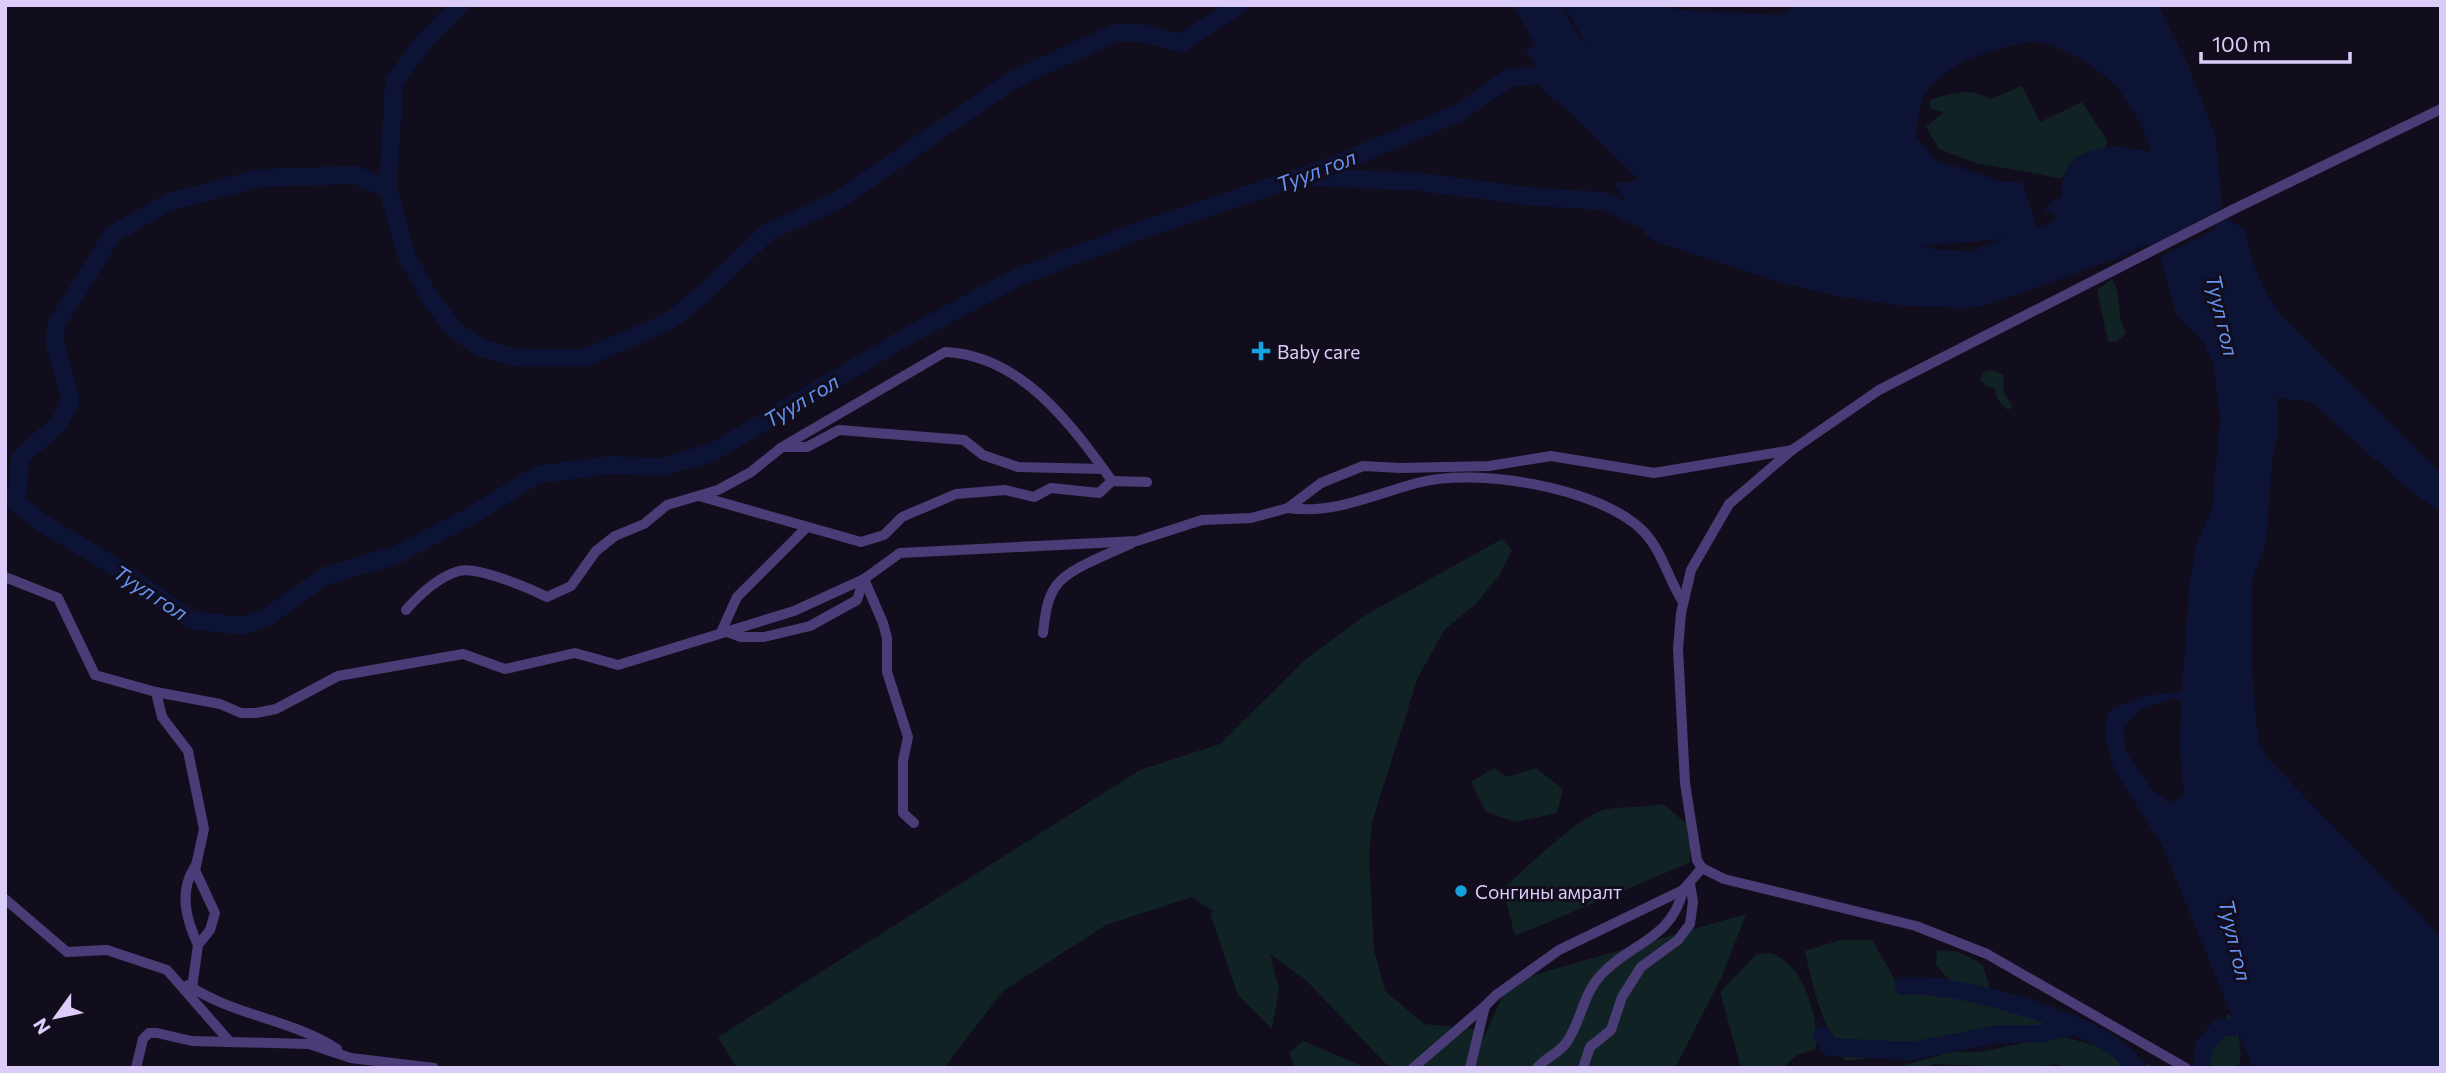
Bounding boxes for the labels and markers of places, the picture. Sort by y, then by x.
place label: Baby care [1277,340,1360,363]
marker: Baby care [1251,341,1271,361]
place label: Сонгины амралт [1475,880,1622,903]
marker: Сонгины амралт [1453,883,1469,899]

